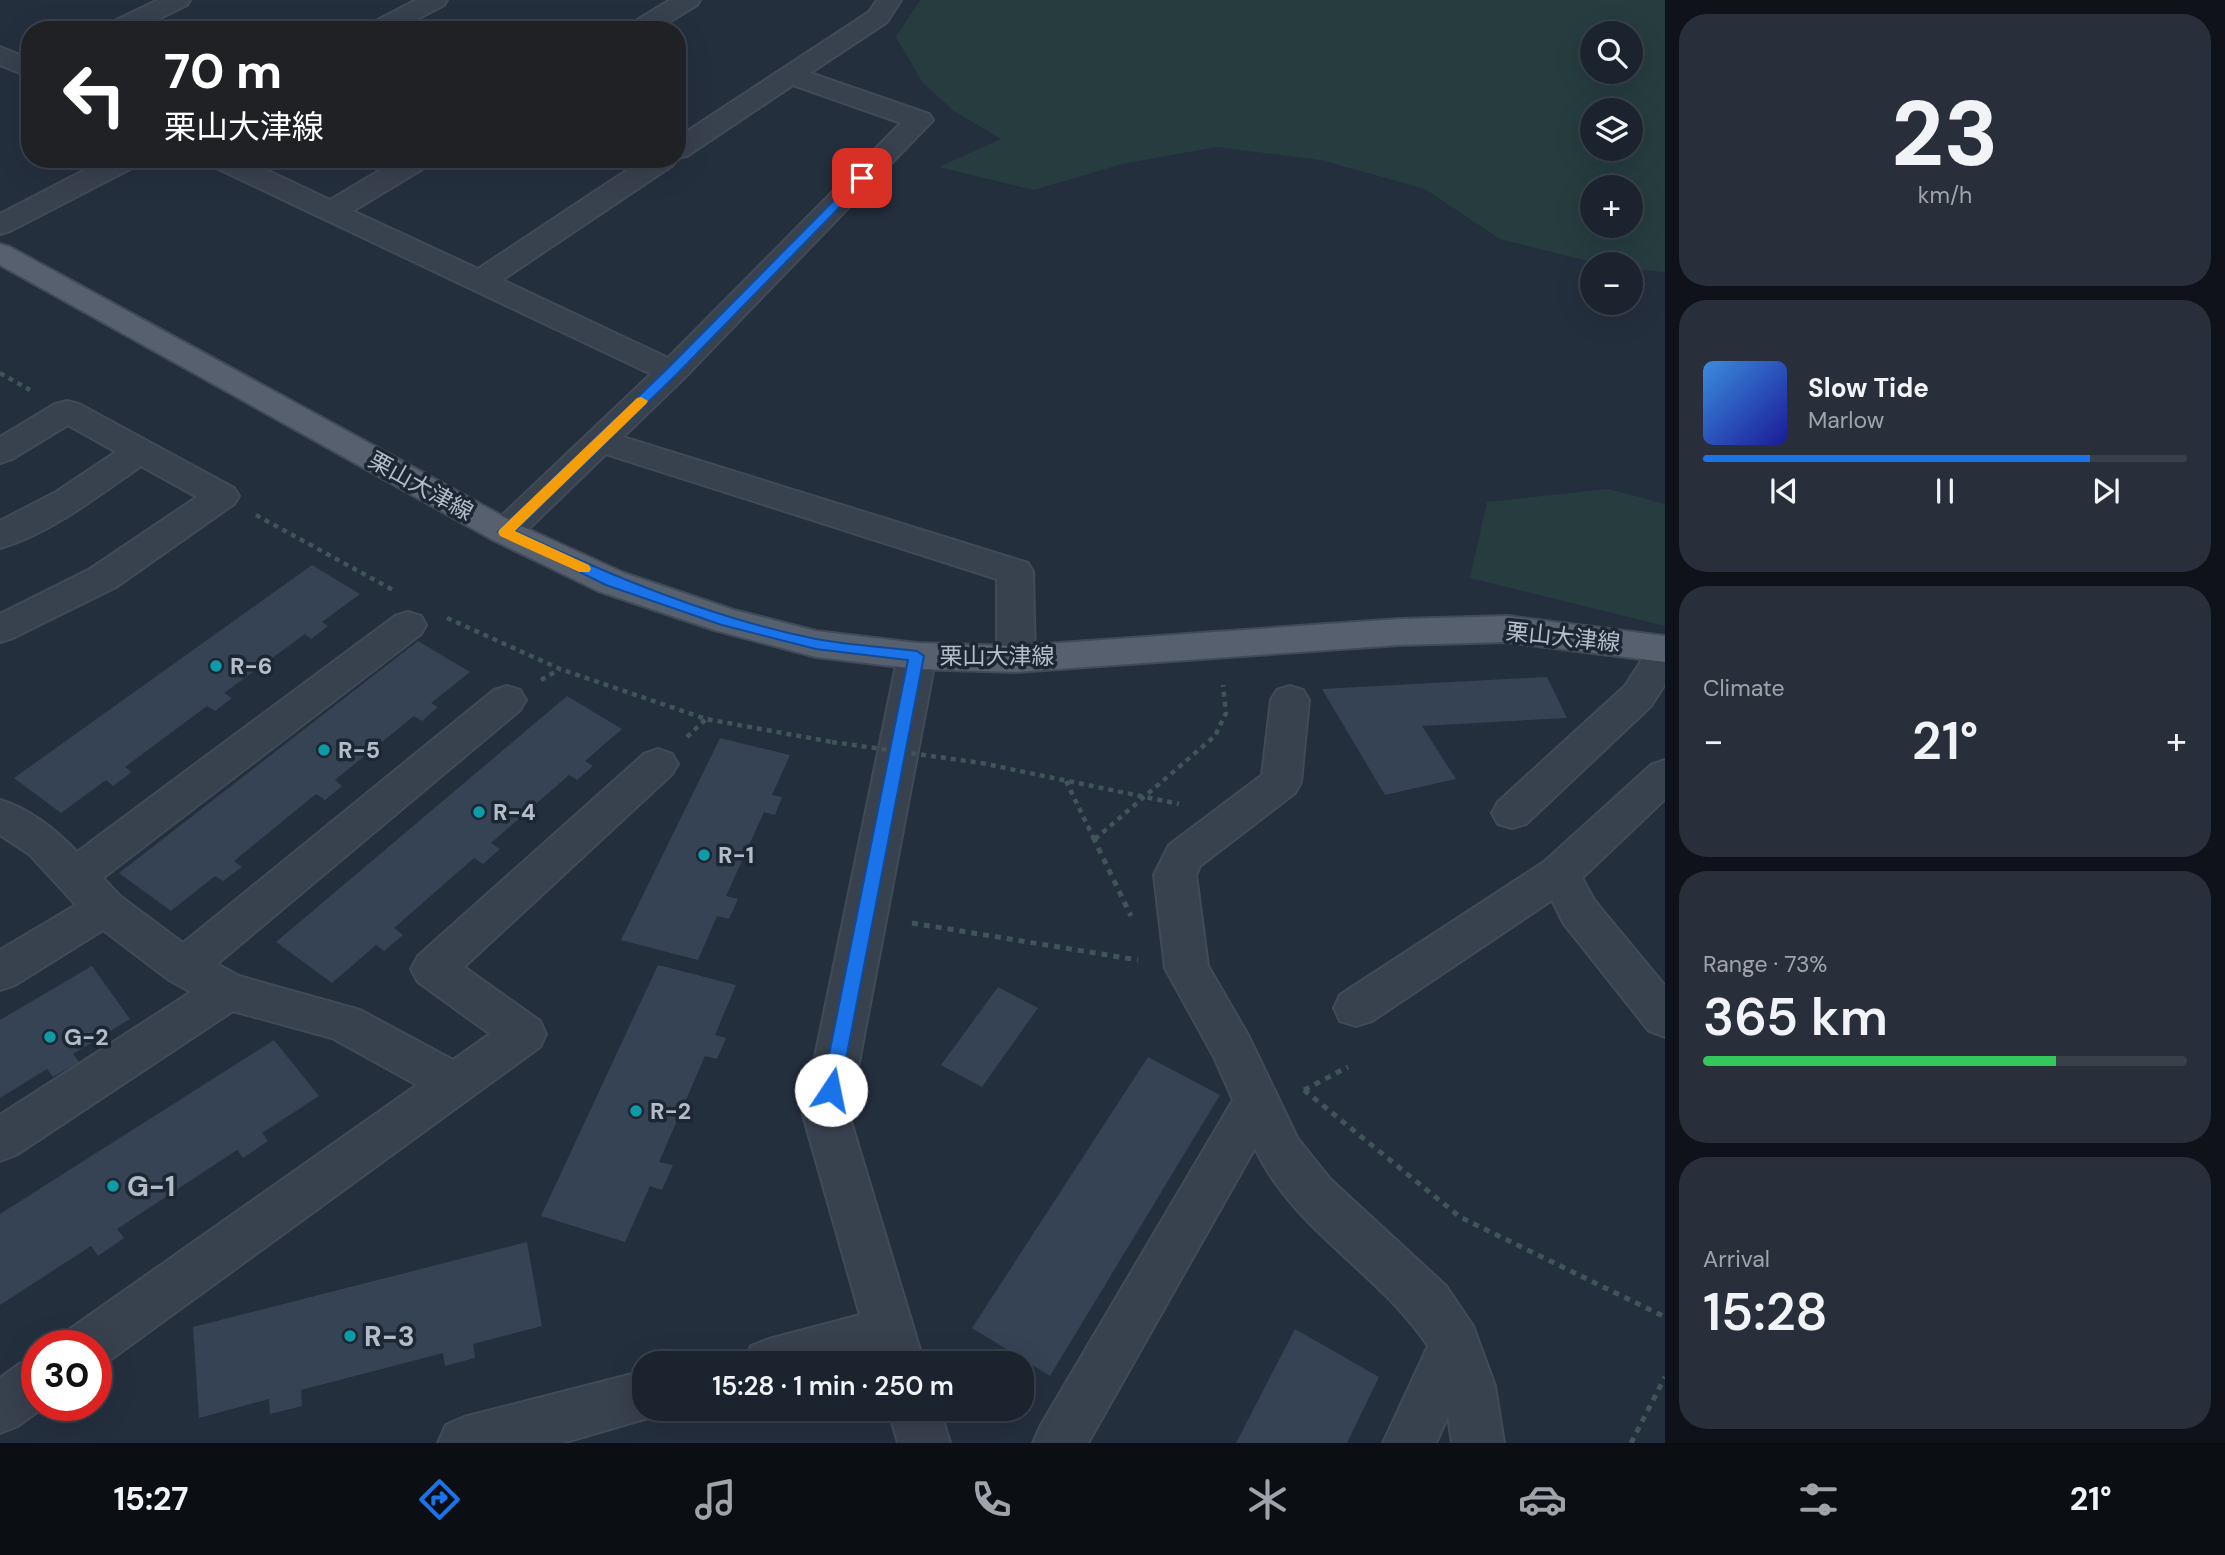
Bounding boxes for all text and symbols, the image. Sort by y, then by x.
map controls [1580,21,1643,315]
button: search [1580,21,1643,84]
text: 70 m [164,39,282,103]
icon: left [49,49,140,140]
text: 23 [1891,75,1999,193]
button: layers [1580,98,1643,161]
text: 栗山大津線 [164,106,324,148]
pin [832,148,892,208]
icon: arrive [843,159,881,197]
button: + [1580,175,1643,238]
text: km/h [1918,180,1972,210]
button: − [1580,252,1643,315]
text: Slow Tide [1808,371,1929,405]
text: Marlow [1808,405,1884,435]
street label: 栗山大津線 [363,445,479,527]
icon: previous [1765,472,1803,510]
icon: pause [1926,472,1964,510]
icon: next [2087,472,2125,510]
street label: 栗山大津線 [1504,616,1622,658]
street label: 栗山大津線 [940,641,1055,671]
place label: R-6 [230,651,272,681]
marker: R-6 [208,658,224,674]
text: Climate [1703,673,1785,703]
text: 21° [1912,707,1978,775]
text: − [1703,716,1724,766]
text: + [2166,716,2187,766]
place label: R-5 [338,735,380,765]
marker: R-5 [316,742,332,758]
place label: R-4 [493,797,536,827]
marker: R-4 [471,804,487,820]
place label: R-1 [718,840,754,870]
marker: R-1 [696,847,712,863]
text: Range · 73% [1703,949,1827,979]
text: 365 km [1703,983,1888,1051]
place label: G-2 [64,1022,108,1052]
marker: G-2 [42,1029,58,1045]
position arrow [794,1053,868,1127]
place label: R-2 [650,1096,691,1126]
marker: R-2 [628,1103,644,1119]
place label: G-1 [127,1168,175,1205]
marker: G-1 [105,1178,121,1194]
text: Arrival [1703,1244,1770,1274]
text: 15:28 [1703,1278,1828,1346]
place label: R-3 [364,1318,415,1355]
marker: R-3 [342,1328,358,1344]
speed limit sign: 30 [21,1330,112,1421]
text: 15:28 · 1 min · 250 m [712,1369,954,1403]
icon: directions [415,1475,464,1524]
icon: music [691,1475,740,1524]
icon: phone [967,1475,1016,1524]
icon: climate [1243,1475,1292,1524]
icon: car [1518,1475,1567,1524]
icon: filters [1794,1475,1843,1524]
text: 15:27 [113,1478,188,1520]
text: 21° [2070,1478,2112,1520]

